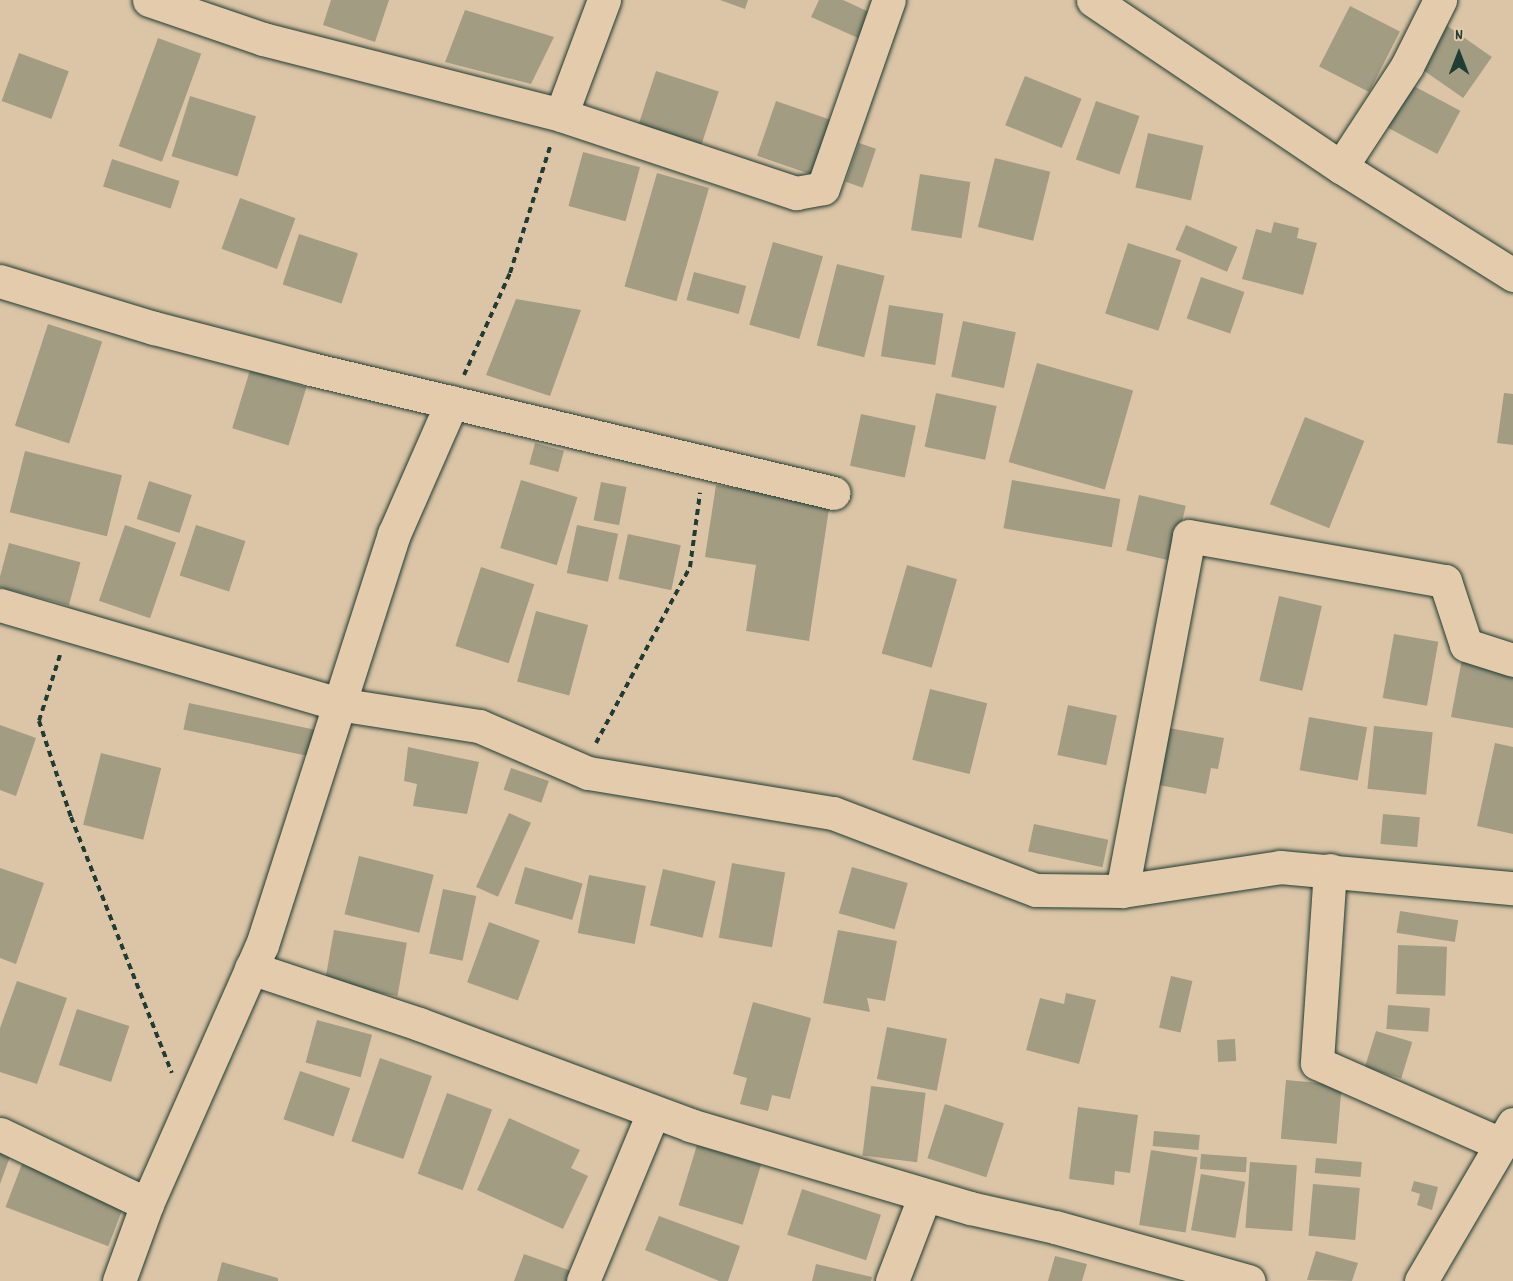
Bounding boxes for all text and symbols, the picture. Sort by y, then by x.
north arrow [1429,24,1489,84]
text: N [1455,24,1463,47]

